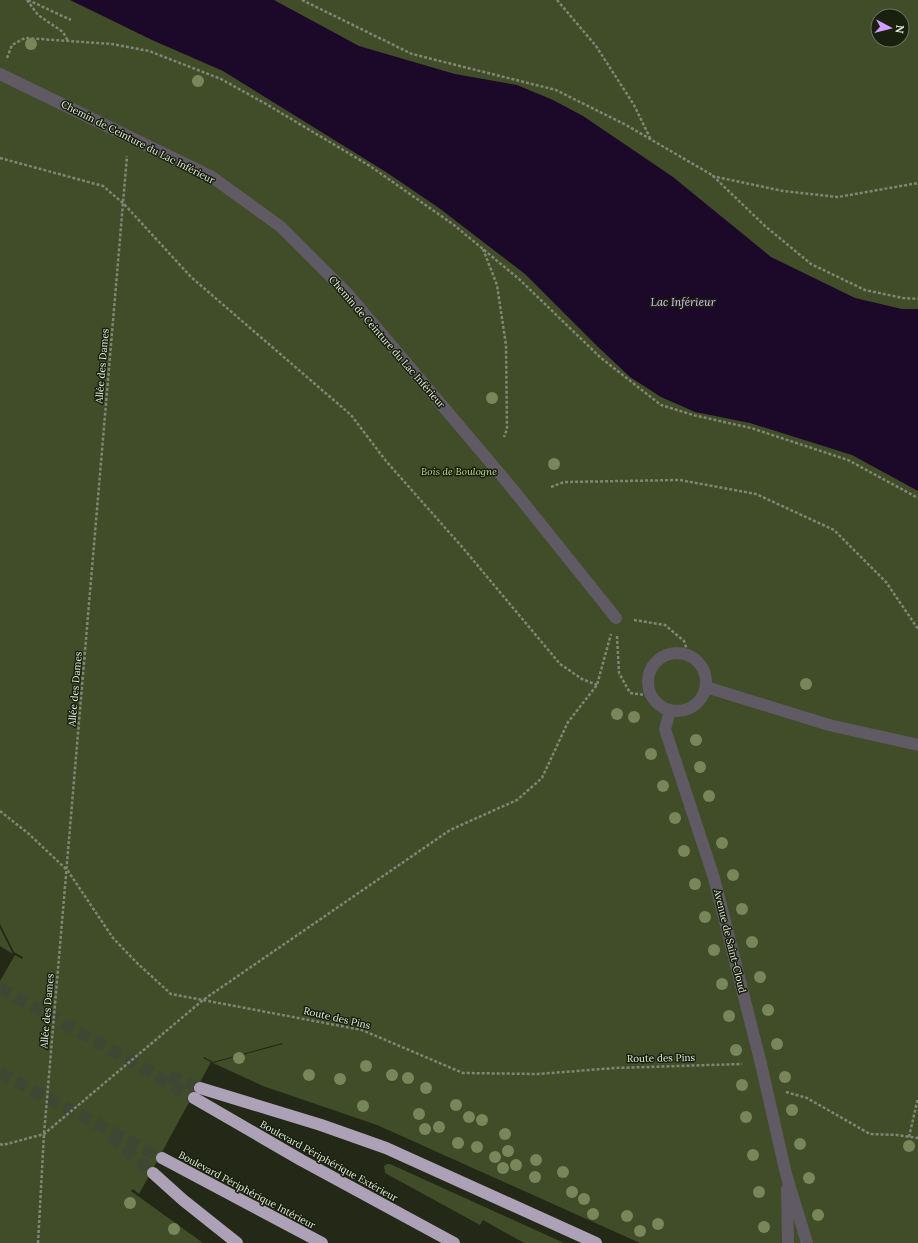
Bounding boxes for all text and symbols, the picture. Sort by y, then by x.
north arrow [870,8,910,48]
text: N [892,24,907,35]
street label: Chemin de Ceinture du Lac Inférieur [59,97,218,187]
street label: Chemin de Ceinture du Lac Inférieur [326,273,448,411]
water label: Lac Inférieur [651,295,716,309]
street label: Allée des Dames [92,328,112,405]
park label: Bois de Boulogne [421,465,497,478]
street label: Allée des Dames [65,651,85,728]
street label: Avenue de Saint-Cloud [711,887,749,994]
street label: Allée des Dames [37,973,57,1050]
street label: Route des Pins [302,1004,372,1032]
street label: Route des Pins [627,1051,696,1065]
street label: Boulevard Périphérique Extérieur [258,1118,401,1205]
street label: Boulevard Périphérique Intérieur [176,1148,318,1232]

